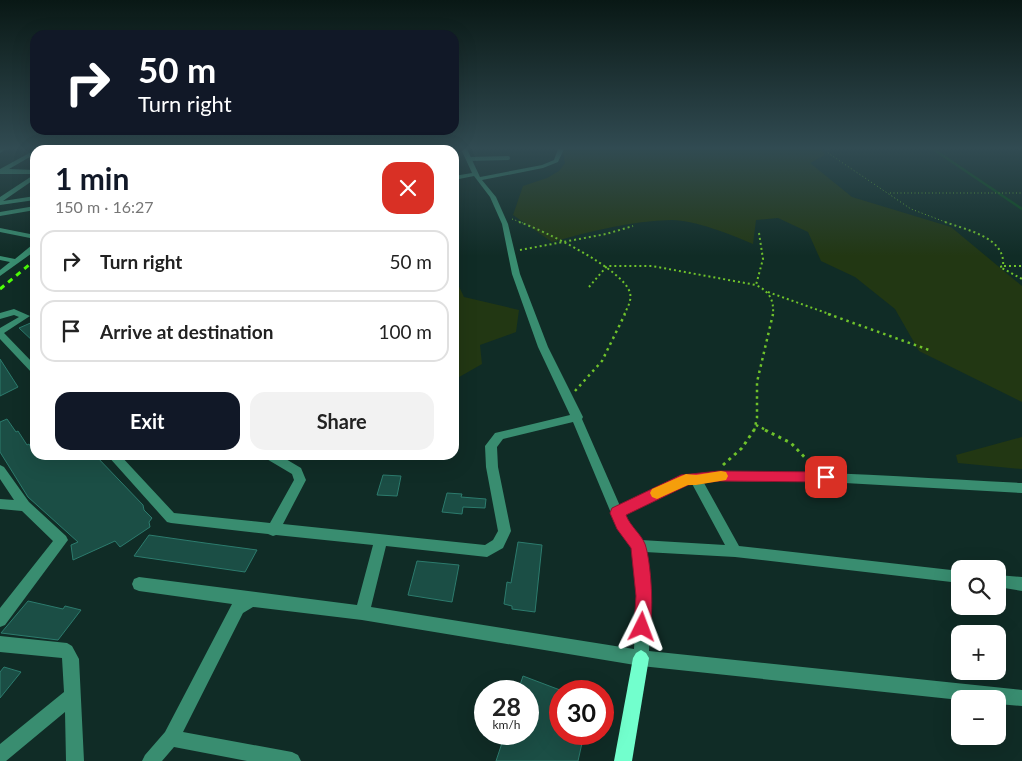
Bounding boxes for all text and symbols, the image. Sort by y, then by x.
text: 50 m [138,48,216,90]
icon: right [55,50,120,115]
text: Turn right [138,90,232,117]
text: 1 min [55,160,129,196]
button: close [382,162,434,214]
text: 150 m · 16:27 [55,197,154,216]
icon: right [57,247,85,275]
text: Turn right [100,250,182,273]
text: 50 m [389,250,432,273]
icon: arrive [57,317,85,345]
text: Arrive at destination [100,320,273,343]
text: 100 m [378,320,432,343]
button: Exit [55,392,240,450]
button: Share [250,392,434,450]
pin [805,456,847,498]
icon: arrive [812,463,840,491]
map controls [951,560,1006,745]
button: search [951,560,1006,615]
position arrow [615,600,667,652]
button: + [951,625,1006,680]
speed limit sign: 30 [549,680,614,745]
button: − [951,690,1006,745]
text: 28 [492,691,521,721]
text: km/h [492,717,521,732]

